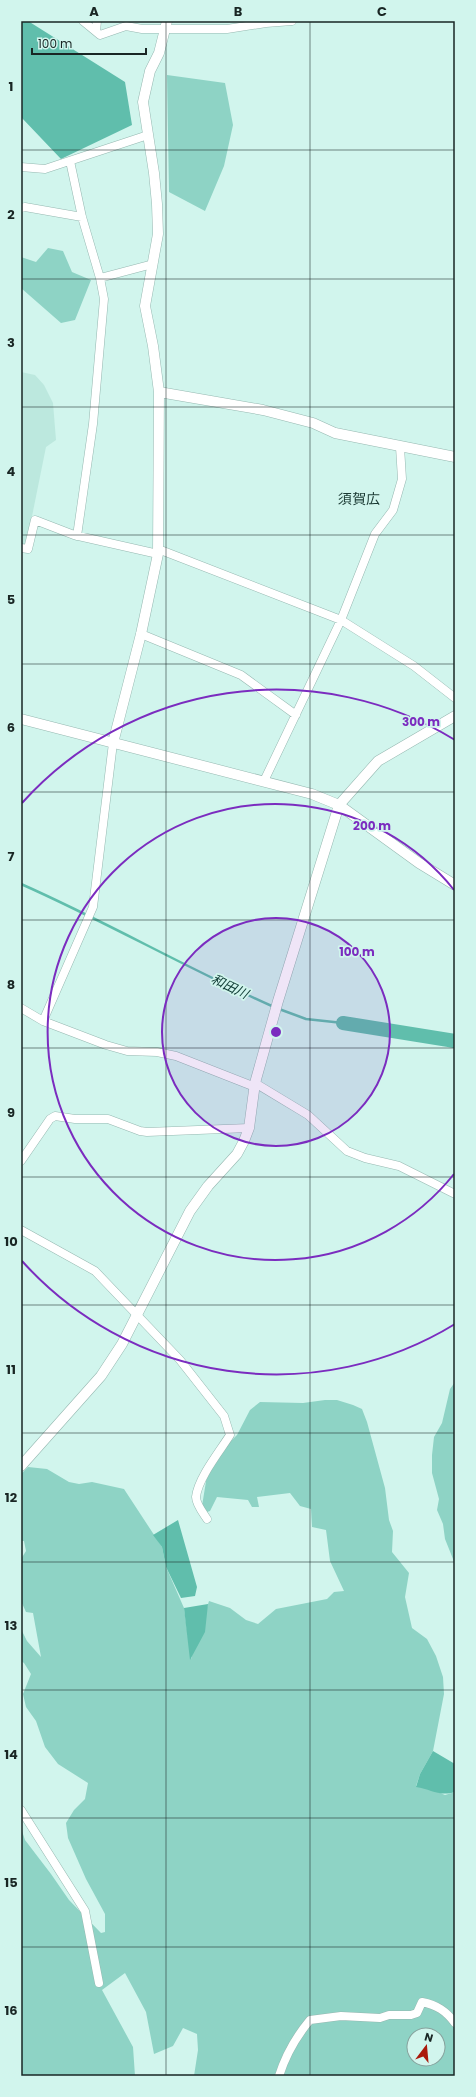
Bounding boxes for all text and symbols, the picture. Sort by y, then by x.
text: A [89,2,99,21]
text: B [234,2,243,21]
text: C [377,2,387,21]
scale bar [32,30,146,56]
text: 100 m [38,35,72,52]
text: 1 [9,77,13,96]
text: 2 [7,205,15,224]
text: 3 [7,333,15,352]
text: 4 [7,462,16,481]
district label: 須賀広 [338,489,380,509]
text: 5 [7,590,15,609]
text: 300 m [402,713,440,730]
text: 6 [7,718,15,737]
text: 200 m [353,817,391,834]
text: 7 [8,847,15,866]
text: 100 m [339,943,375,960]
water label: 和田川 [208,969,253,1004]
text: 8 [7,975,15,994]
centre of rings [269,1025,283,1039]
text: 9 [7,1103,15,1122]
text: 10 [4,1232,18,1251]
text: 11 [6,1360,16,1379]
text: 12 [5,1488,18,1507]
text: 13 [5,1616,18,1635]
text: 14 [4,1745,18,1764]
text: 15 [4,1873,18,1892]
text: 16 [4,2001,18,2020]
north arrow [406,2027,446,2067]
text: N [423,2029,435,2046]

